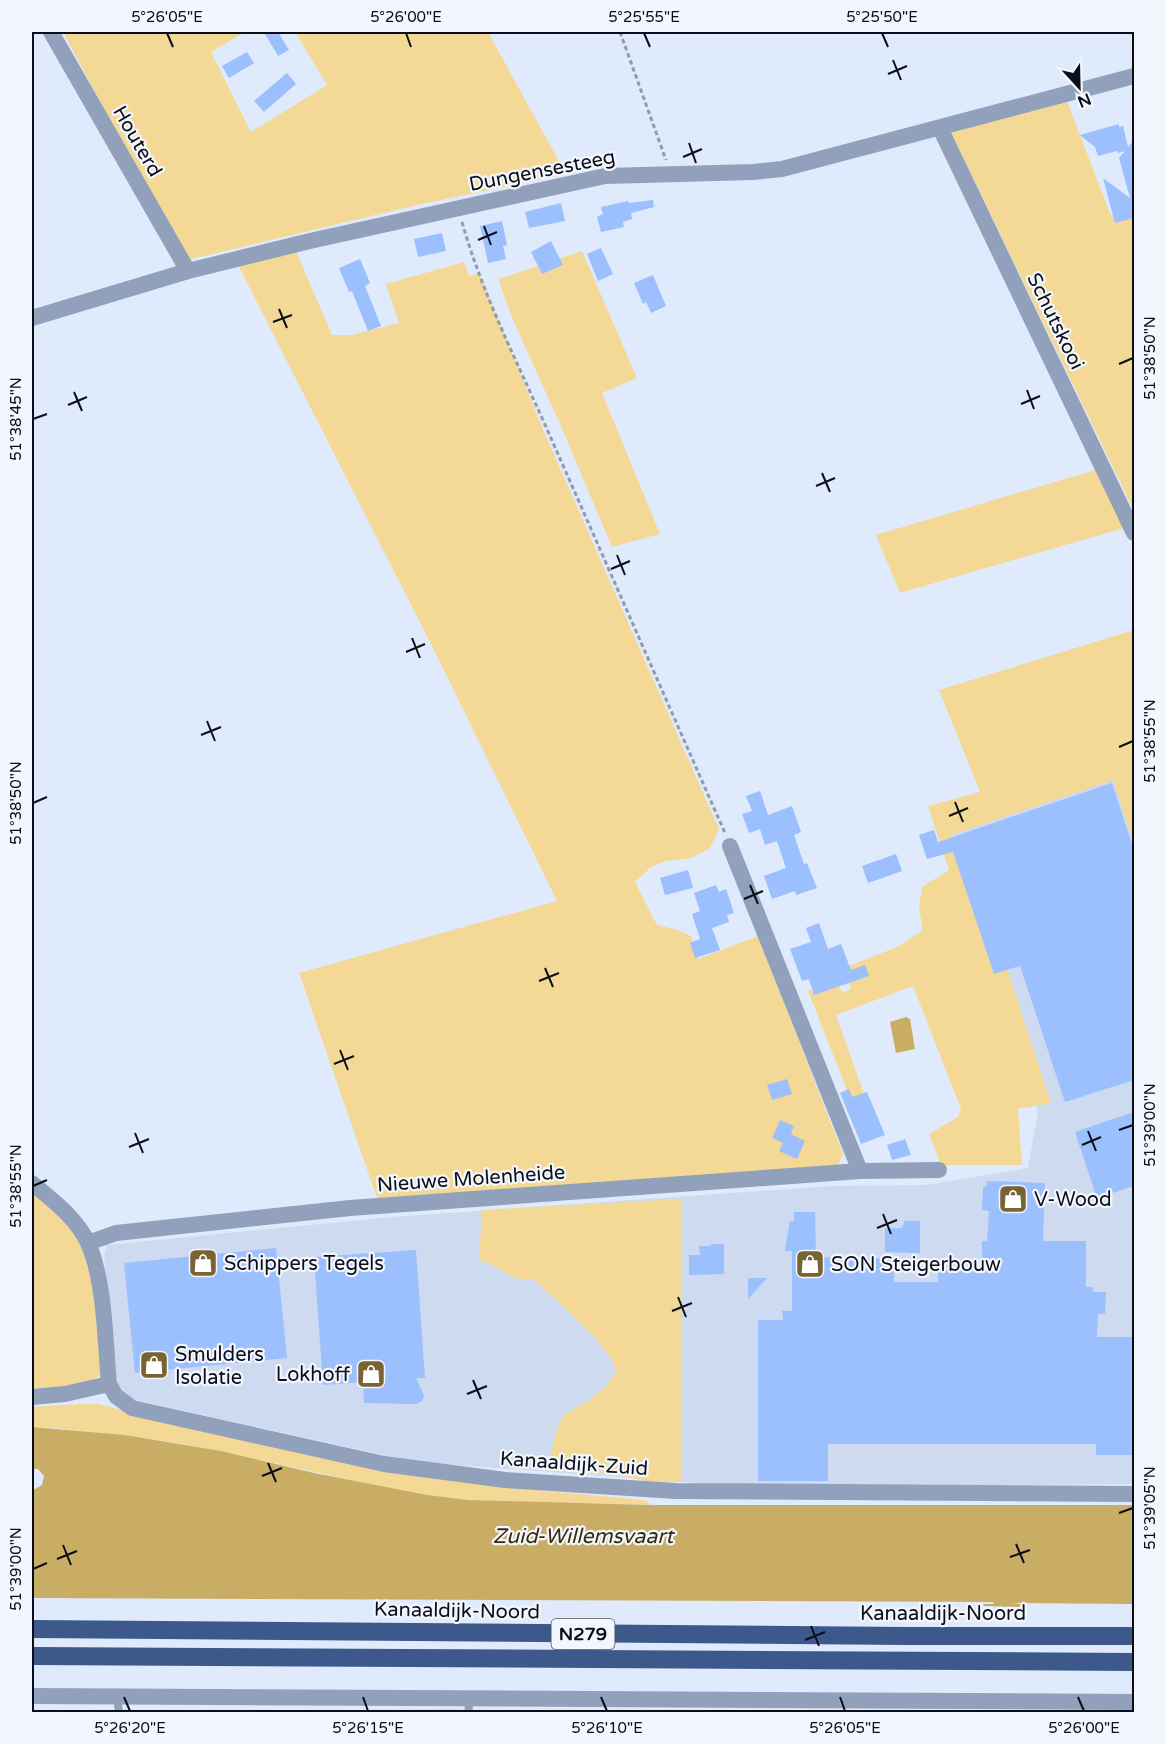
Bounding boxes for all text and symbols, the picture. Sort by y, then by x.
text: 5°26'05"E [131,8,203,26]
text: 5°26'00"E [370,8,442,26]
text: 5°25'55"E [608,8,680,26]
text: 5°25'50"E [846,8,918,26]
north arrow [1049,57,1109,117]
text: N [1075,88,1094,112]
street label: Houterd [107,102,167,181]
street label: Dungensesteeg [467,145,617,197]
street label: Schutskooi [1021,269,1089,374]
text: 51°38'50"N [1141,316,1159,400]
text: 51°38'45"N [7,377,25,461]
text: 51°38'55"N [1141,699,1159,783]
text: 51°38'50"N [7,761,25,845]
text: 51°39'00"N [1141,1083,1159,1167]
text: 51°38'55"N [7,1144,25,1228]
street label: Nieuwe Molenheide [376,1160,566,1198]
shop icon: V-Wood [997,1183,1029,1215]
place label: V-Wood [1034,1188,1112,1212]
shop icon: Schippers Tegels [187,1247,219,1279]
shop icon: SON Steigerbouw [794,1248,826,1280]
place label: Schippers Tegels [224,1252,384,1276]
place label: SON Steigerbouw [831,1253,1001,1277]
place label: Smulders Isolatie [175,1343,264,1390]
shop icon: Smulders Isolatie [138,1349,170,1381]
shop icon: Lokhoff [355,1358,387,1390]
place label: Lokhoff [276,1363,351,1387]
street label: Kanaaldijk-Zuid [499,1447,649,1481]
text: 51°39'05"N [1141,1466,1159,1550]
water label: Zuid-Willemsvaart [493,1524,675,1549]
text: 51°39'00"N [7,1527,25,1611]
street label: Kanaaldijk-Noord [374,1598,540,1624]
street label: Kanaaldijk-Noord [860,1602,1026,1626]
road number: N279 [552,1619,614,1649]
text: 5°26'20"E [94,1719,166,1737]
text: 5°26'15"E [332,1719,404,1737]
text: 5°26'10"E [571,1719,643,1737]
text: 5°26'05"E [809,1719,881,1737]
text: 5°26'00"E [1048,1719,1120,1737]

